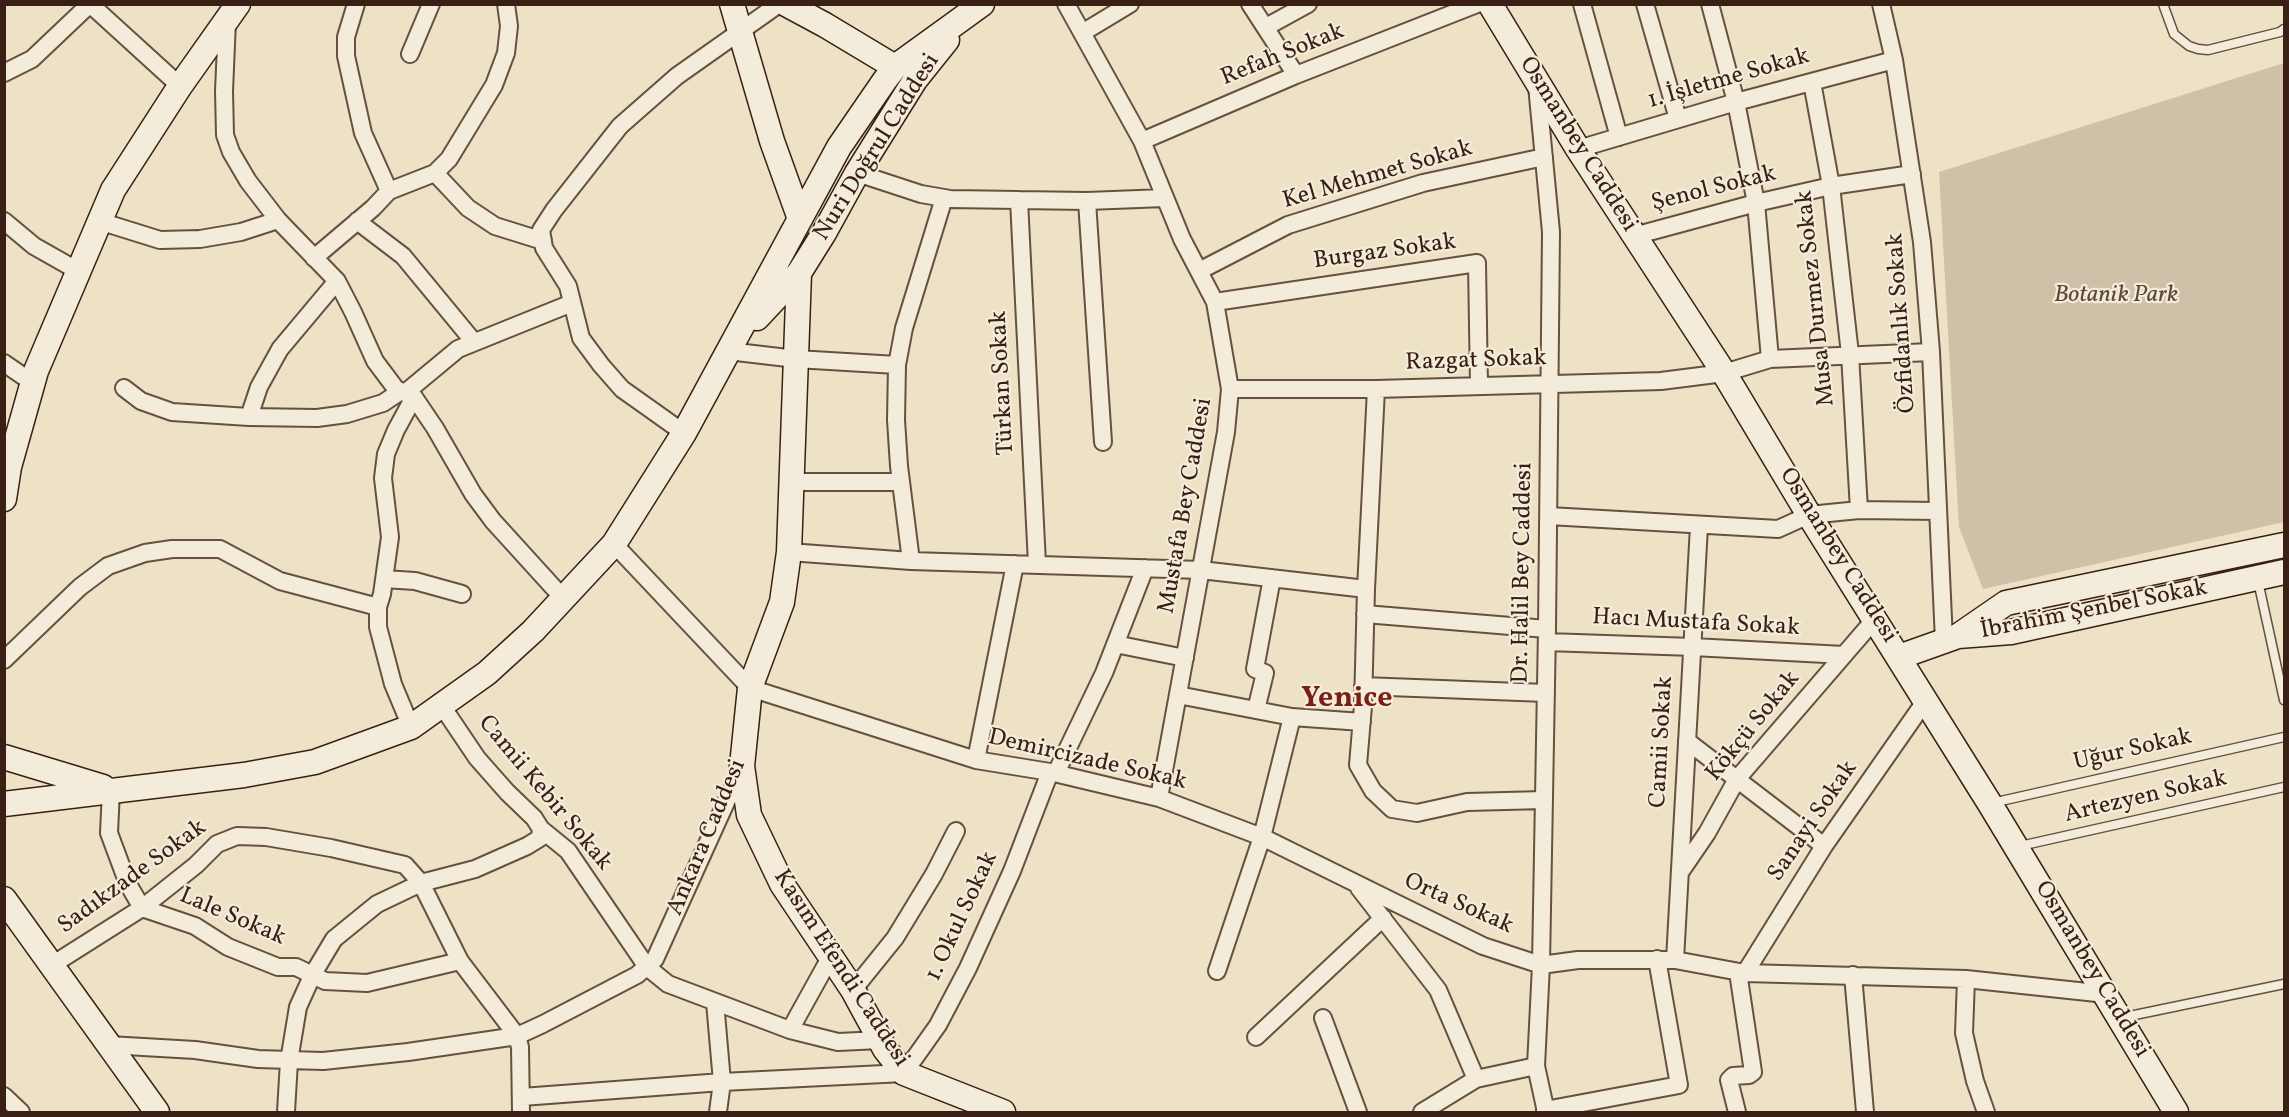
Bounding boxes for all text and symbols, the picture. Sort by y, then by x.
street label: Refah Sokak [1217,18,1349,94]
street label: 1. İşletme Sokak [1645,43,1813,117]
street label: Nuri Doğrul Caddesi [809,49,947,247]
street label: Osmanbey Caddesi [1512,52,1642,238]
street label: Kel Mehmet Sokak [1280,135,1476,217]
street label: Şenol Sokak [1649,161,1779,219]
street label: Musa Durmez Sokak [1791,189,1843,407]
street label: Burgaz Sokak [1312,229,1458,277]
street label: Özfidanlık Sokak [1882,232,1924,414]
park label: Botanik Park [2054,283,2178,311]
street label: Türkan Sokak [986,310,1022,456]
street label: Razgat Sokak [1405,345,1547,379]
street label: Mustafa Bey Caddesi [1154,396,1220,616]
street label: Dr. Halil Bey Caddesi [1508,462,1540,684]
street label: Osmanbey Caddesi [1772,463,1902,649]
street label: İbrahim Şenbel Sokak [1978,575,2210,647]
street label: Hacı Mustafa Sokak [1592,604,1800,644]
street label: Kökçü Sokak [1701,666,1807,788]
street label: Camii Sokak [1645,675,1681,809]
district label: Yenice [1301,682,1393,718]
street label: Camii Kebir Sokak [471,710,617,878]
street label: Uğur Sokak [2071,723,2195,779]
street label: Demircizade Sokak [985,724,1189,798]
street label: Ankara Caddesi [662,756,754,920]
street label: Sanayi Sokak [1763,756,1865,888]
street label: Artezyen Sokak [2062,765,2230,831]
street label: Sadıkzade Sokak [53,814,213,942]
street label: 1. Okul Sokak [920,848,1006,986]
street label: Kasım Efendi Caddesi [766,865,914,1073]
street label: Orta Sokak [1399,868,1517,942]
street label: Osmanbey Caddesi [2027,876,2155,1064]
street label: Lale Sokak [175,883,289,953]

